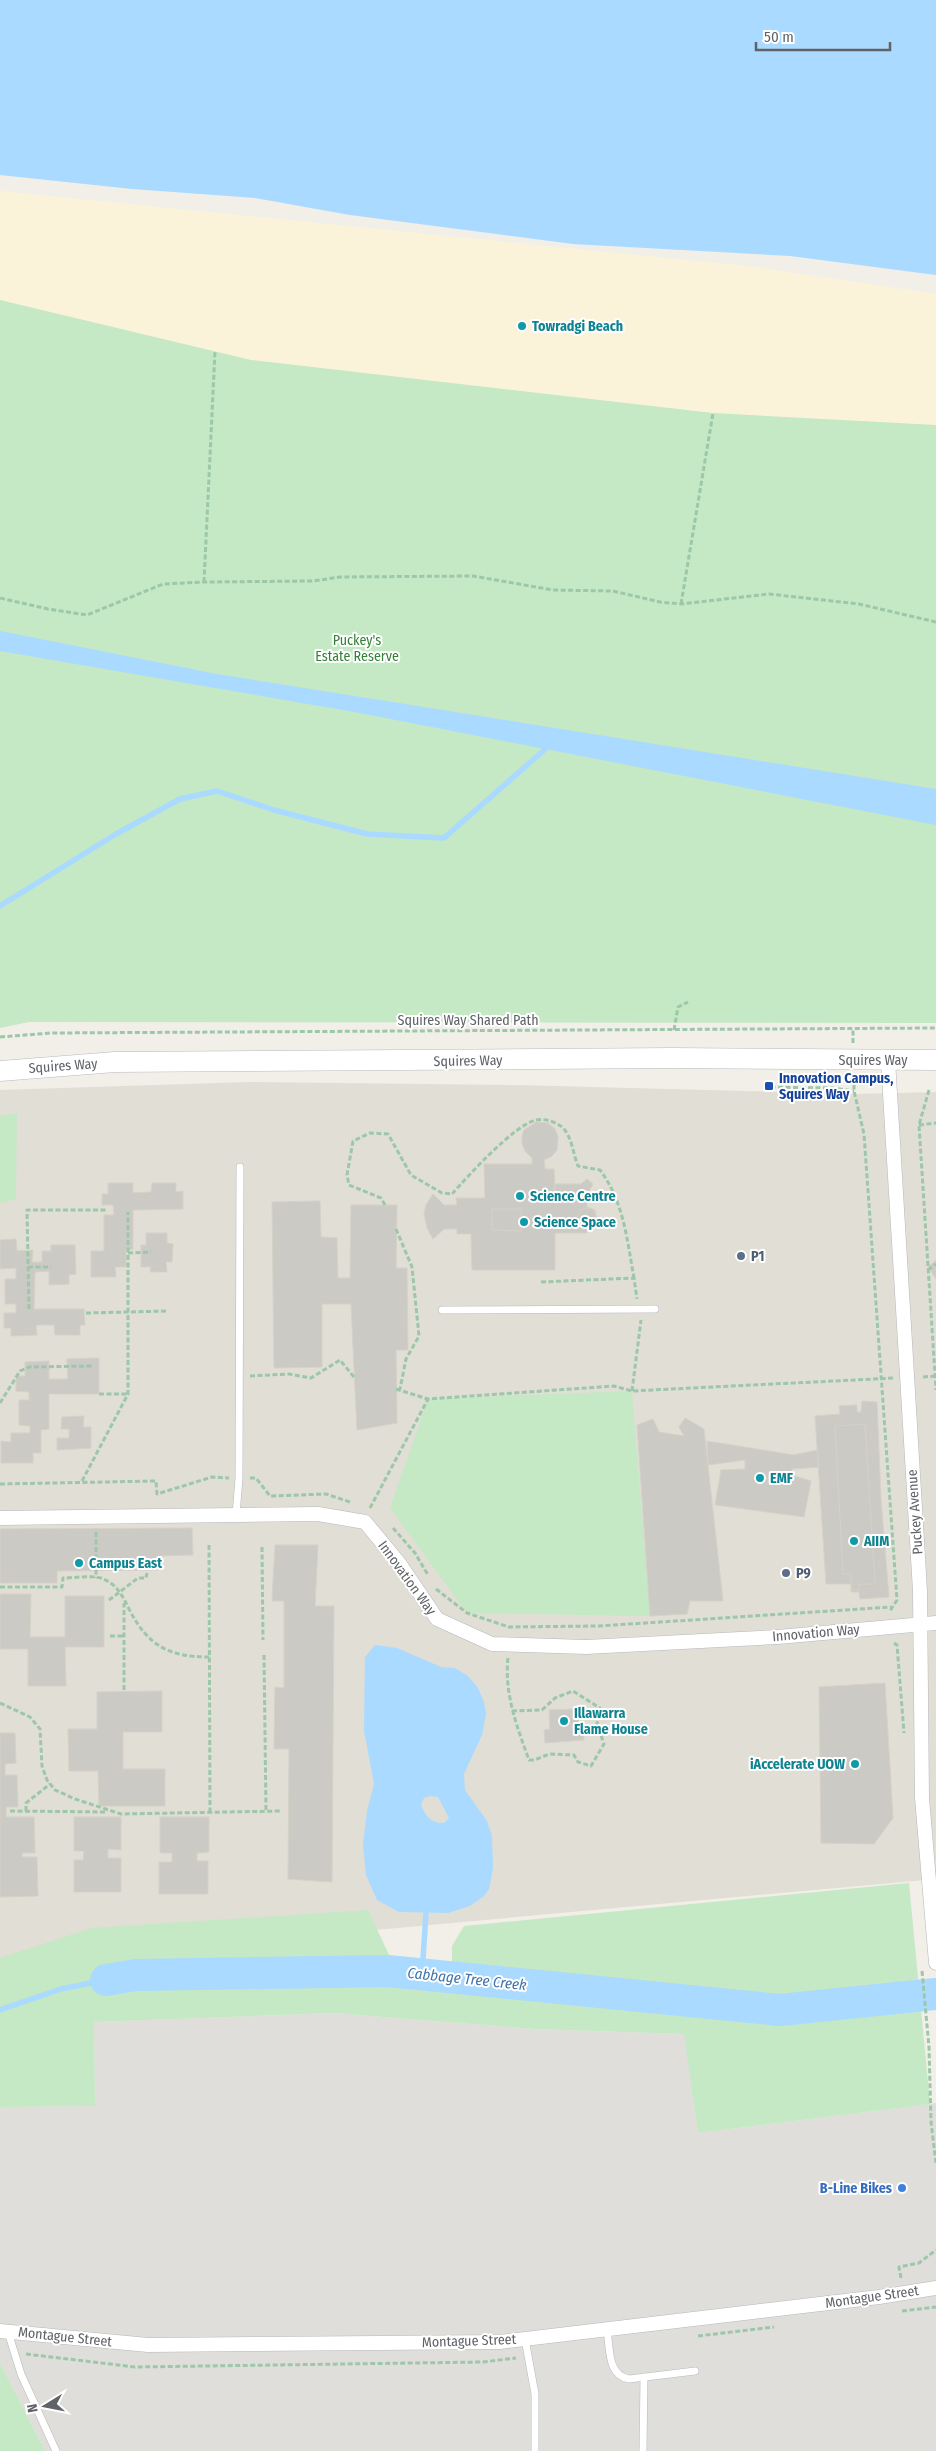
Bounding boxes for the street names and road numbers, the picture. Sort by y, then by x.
street label: Squires Way Shared Path [397,1012,539,1029]
street label: Squires Way [433,1052,503,1070]
street label: Squires Way [839,1052,908,1069]
street label: Squires Way [28,1055,99,1077]
street label: Puckey Avenue [904,1469,926,1555]
street label: Innovation Way [374,1538,440,1619]
street label: Innovation Way [772,1621,861,1645]
street label: Montague Street [824,2282,920,2312]
street label: Montague Street [17,2324,113,2350]
street label: Montague Street [422,2331,517,2351]

